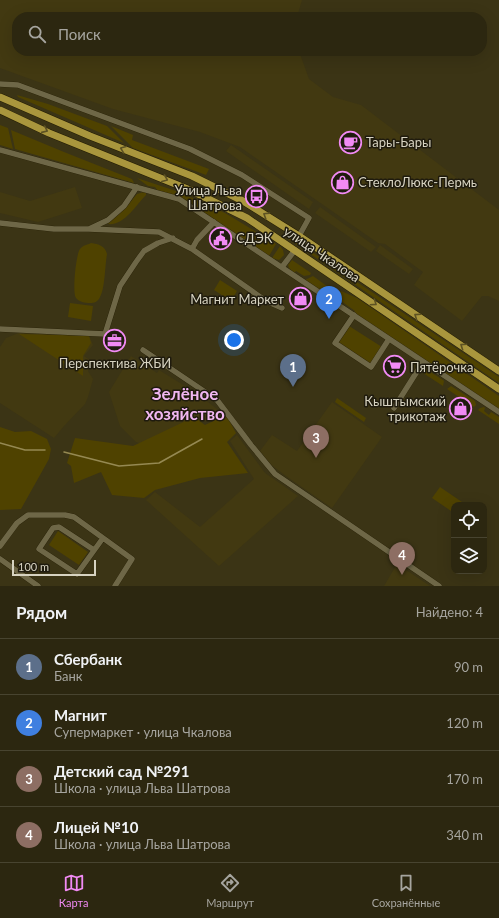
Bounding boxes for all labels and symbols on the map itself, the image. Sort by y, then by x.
one-way arrow [41,126,48,134]
cafe icon: Тары-Бары [337,129,363,155]
place label: Тары-Бары [366,134,431,150]
one-way arrow [120,146,127,154]
shop icon: СтеклоЛюкс-Пермь [330,169,356,195]
place label: СтеклоЛюкс-Пермь [358,174,477,190]
one-way arrow [161,175,168,183]
place label: Улица Льва Шатрова [174,182,242,213]
bus stop icon: Улица Льва Шатрова [244,184,270,210]
one-way arrow [263,213,270,220]
street label: улица Чкалова [281,223,363,285]
public building icon: СДЭК [207,225,233,251]
place label: СДЭК [236,230,273,246]
shop icon: Магнит Маркет [287,286,313,312]
pin: 2 [316,286,342,319]
place label: Магнит Маркет [190,291,284,307]
one-way arrow [369,298,376,305]
one-way arrow [414,313,421,321]
office icon: Перспектива ЖБИ [102,328,128,354]
your location [224,330,244,350]
one-way arrow [460,344,467,351]
pin: 1 [280,354,306,387]
supermarket icon: Пятёрочка [382,354,408,380]
place label: Перспектива ЖБИ [59,355,171,371]
place label: Пятёрочка [410,359,474,375]
district label: Зелёное хозяйство [145,383,225,424]
place label: Кыштымский трикотаж [364,393,447,424]
shop icon: Кыштымский трикотаж [448,395,474,421]
pin: 3 [303,425,329,458]
pin: 4 [389,542,415,575]
scale bar [12,558,96,577]

